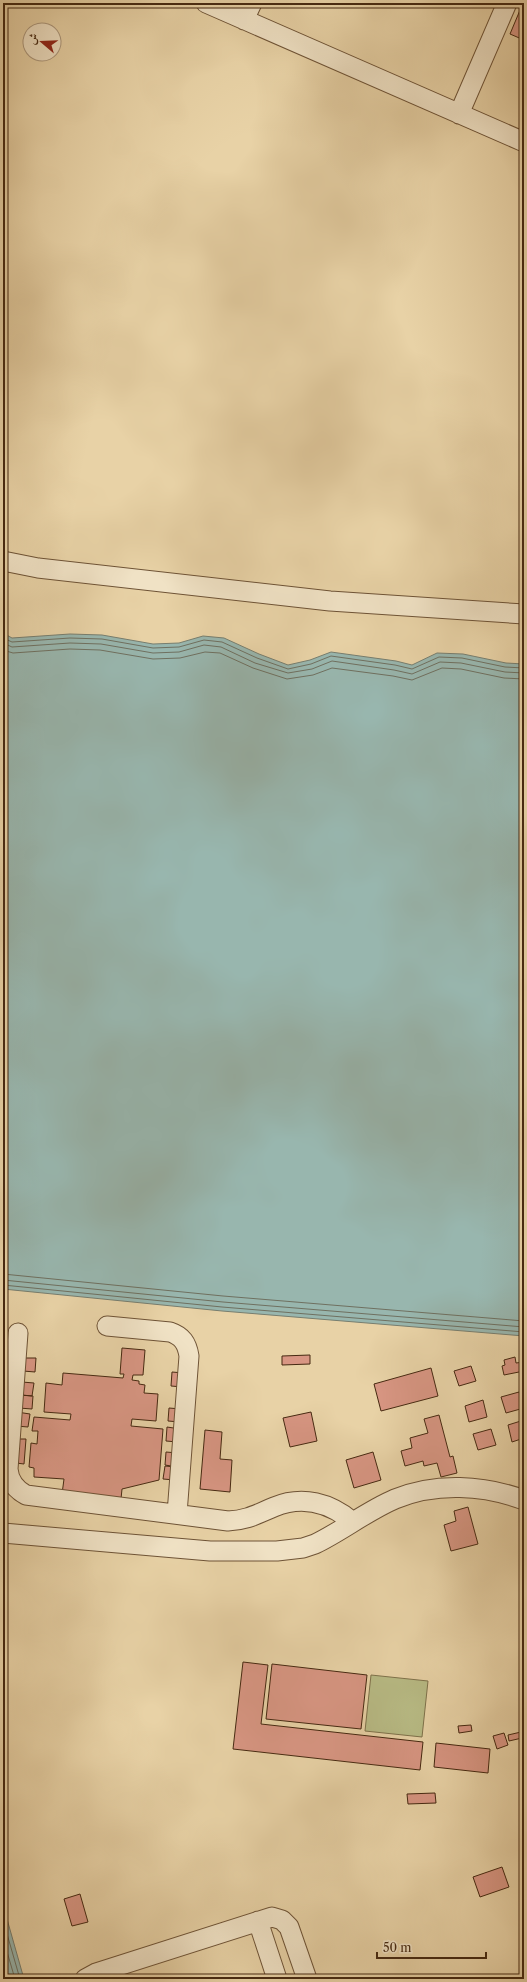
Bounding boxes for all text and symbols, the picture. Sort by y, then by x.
north arrow [22,22,62,62]
text: ش [24,31,41,46]
scale bar [377,1934,486,1960]
text: 50 m [383,1940,412,1955]

